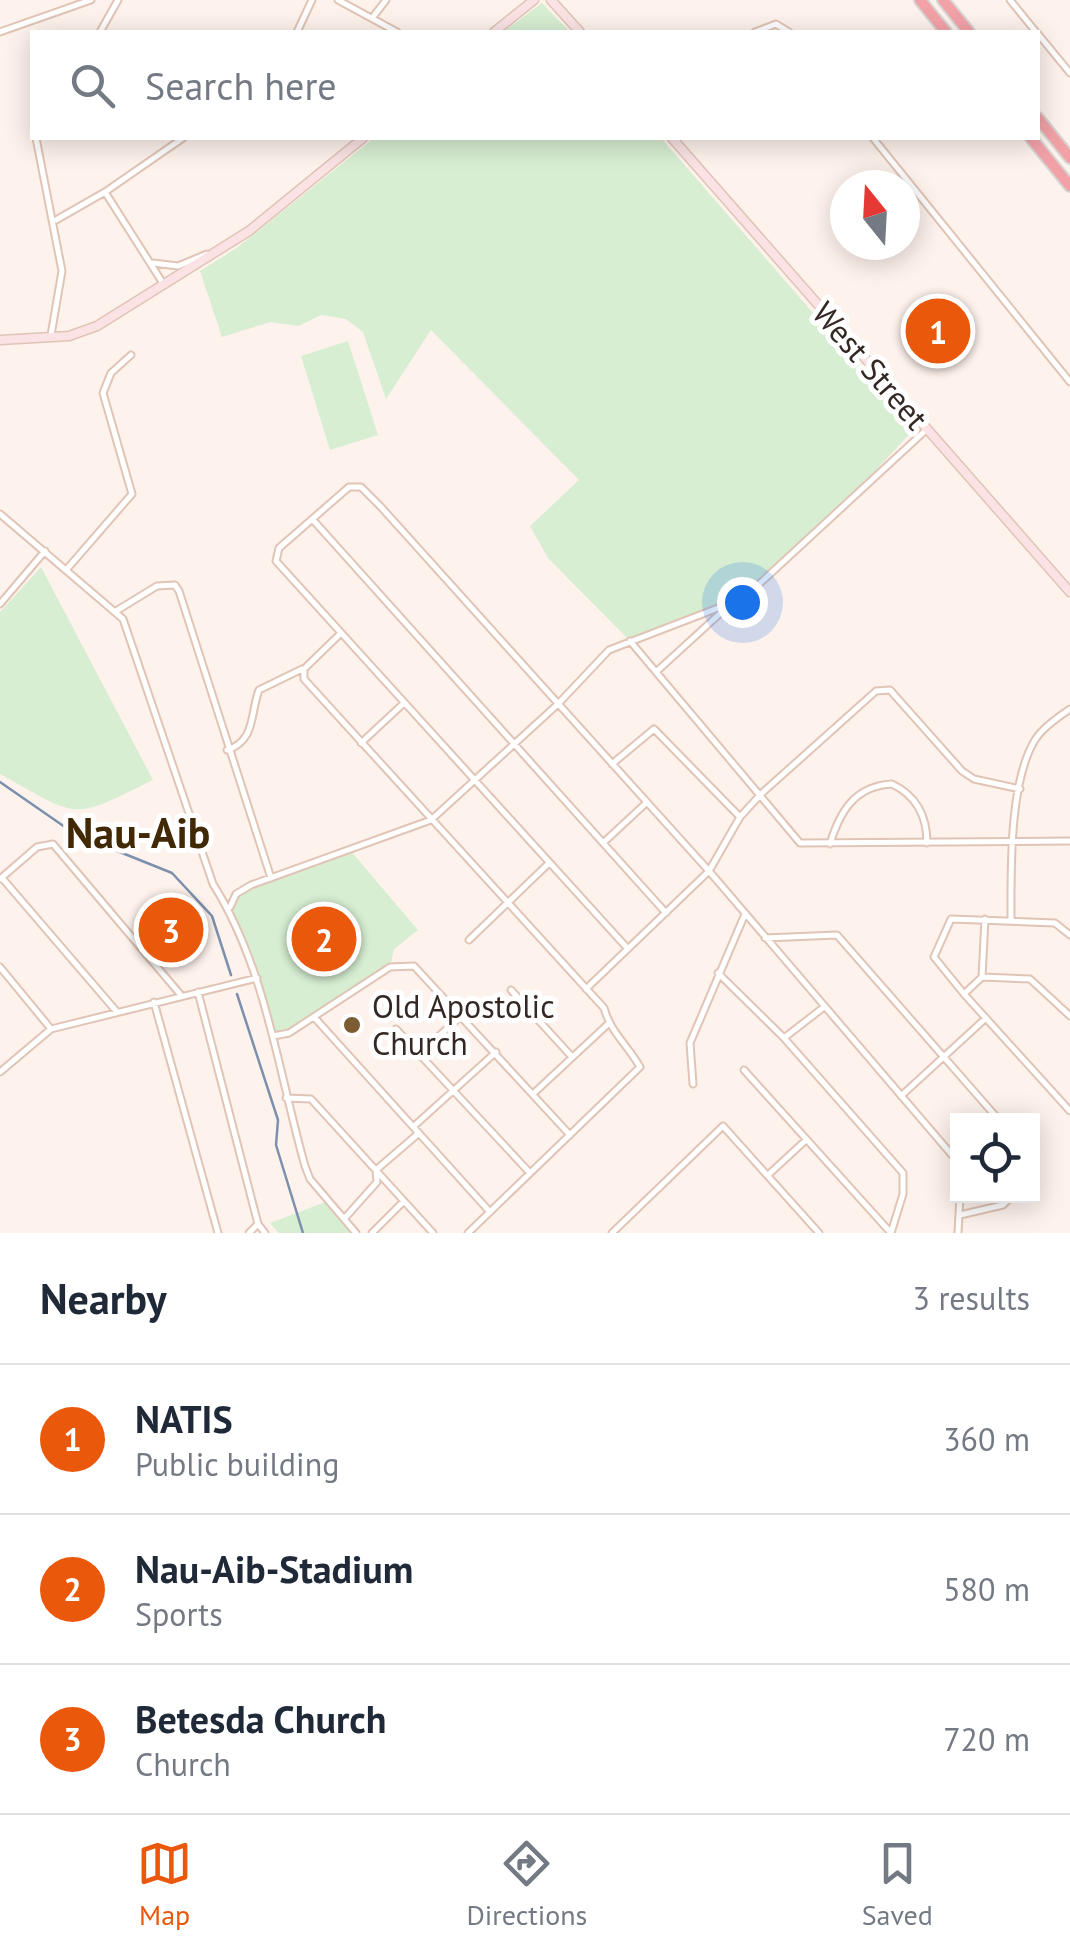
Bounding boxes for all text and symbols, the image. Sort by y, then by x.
search box [30,30,1040,140]
icon: search [65,58,120,113]
text: Search here [145,61,337,110]
north arrow [830,170,920,260]
street label: West Street [804,293,938,438]
pin: 1 [906,294,970,368]
your location [717,577,768,628]
district label: Nau-Aib [66,805,210,860]
pin: 3 [138,892,204,968]
pin: 2 [292,902,356,976]
place label: Old Apostolic Church [372,985,555,1064]
marker: Old Apostolic Church [341,1014,363,1036]
map controls [950,1113,1040,1203]
button: locate [950,1113,1040,1203]
text: Nearby [40,1271,167,1326]
text: 3 results [912,1277,1030,1319]
text: NATIS [135,1394,233,1443]
text: 1 [63,1418,82,1460]
text: 360 m [943,1418,1030,1460]
text: Public building [135,1443,339,1485]
text: Nau-Aib-Stadium [135,1544,413,1593]
text: 2 [63,1568,82,1610]
text: 580 m [943,1568,1030,1610]
text: Sports [135,1593,223,1635]
text: Betesda Church [135,1694,387,1743]
text: 3 [63,1718,82,1760]
text: 720 m [943,1718,1030,1760]
text: Church [135,1743,231,1785]
tab: Map [137,1836,192,1933]
tab: Directions [466,1836,587,1933]
tab: Saved [862,1836,933,1933]

